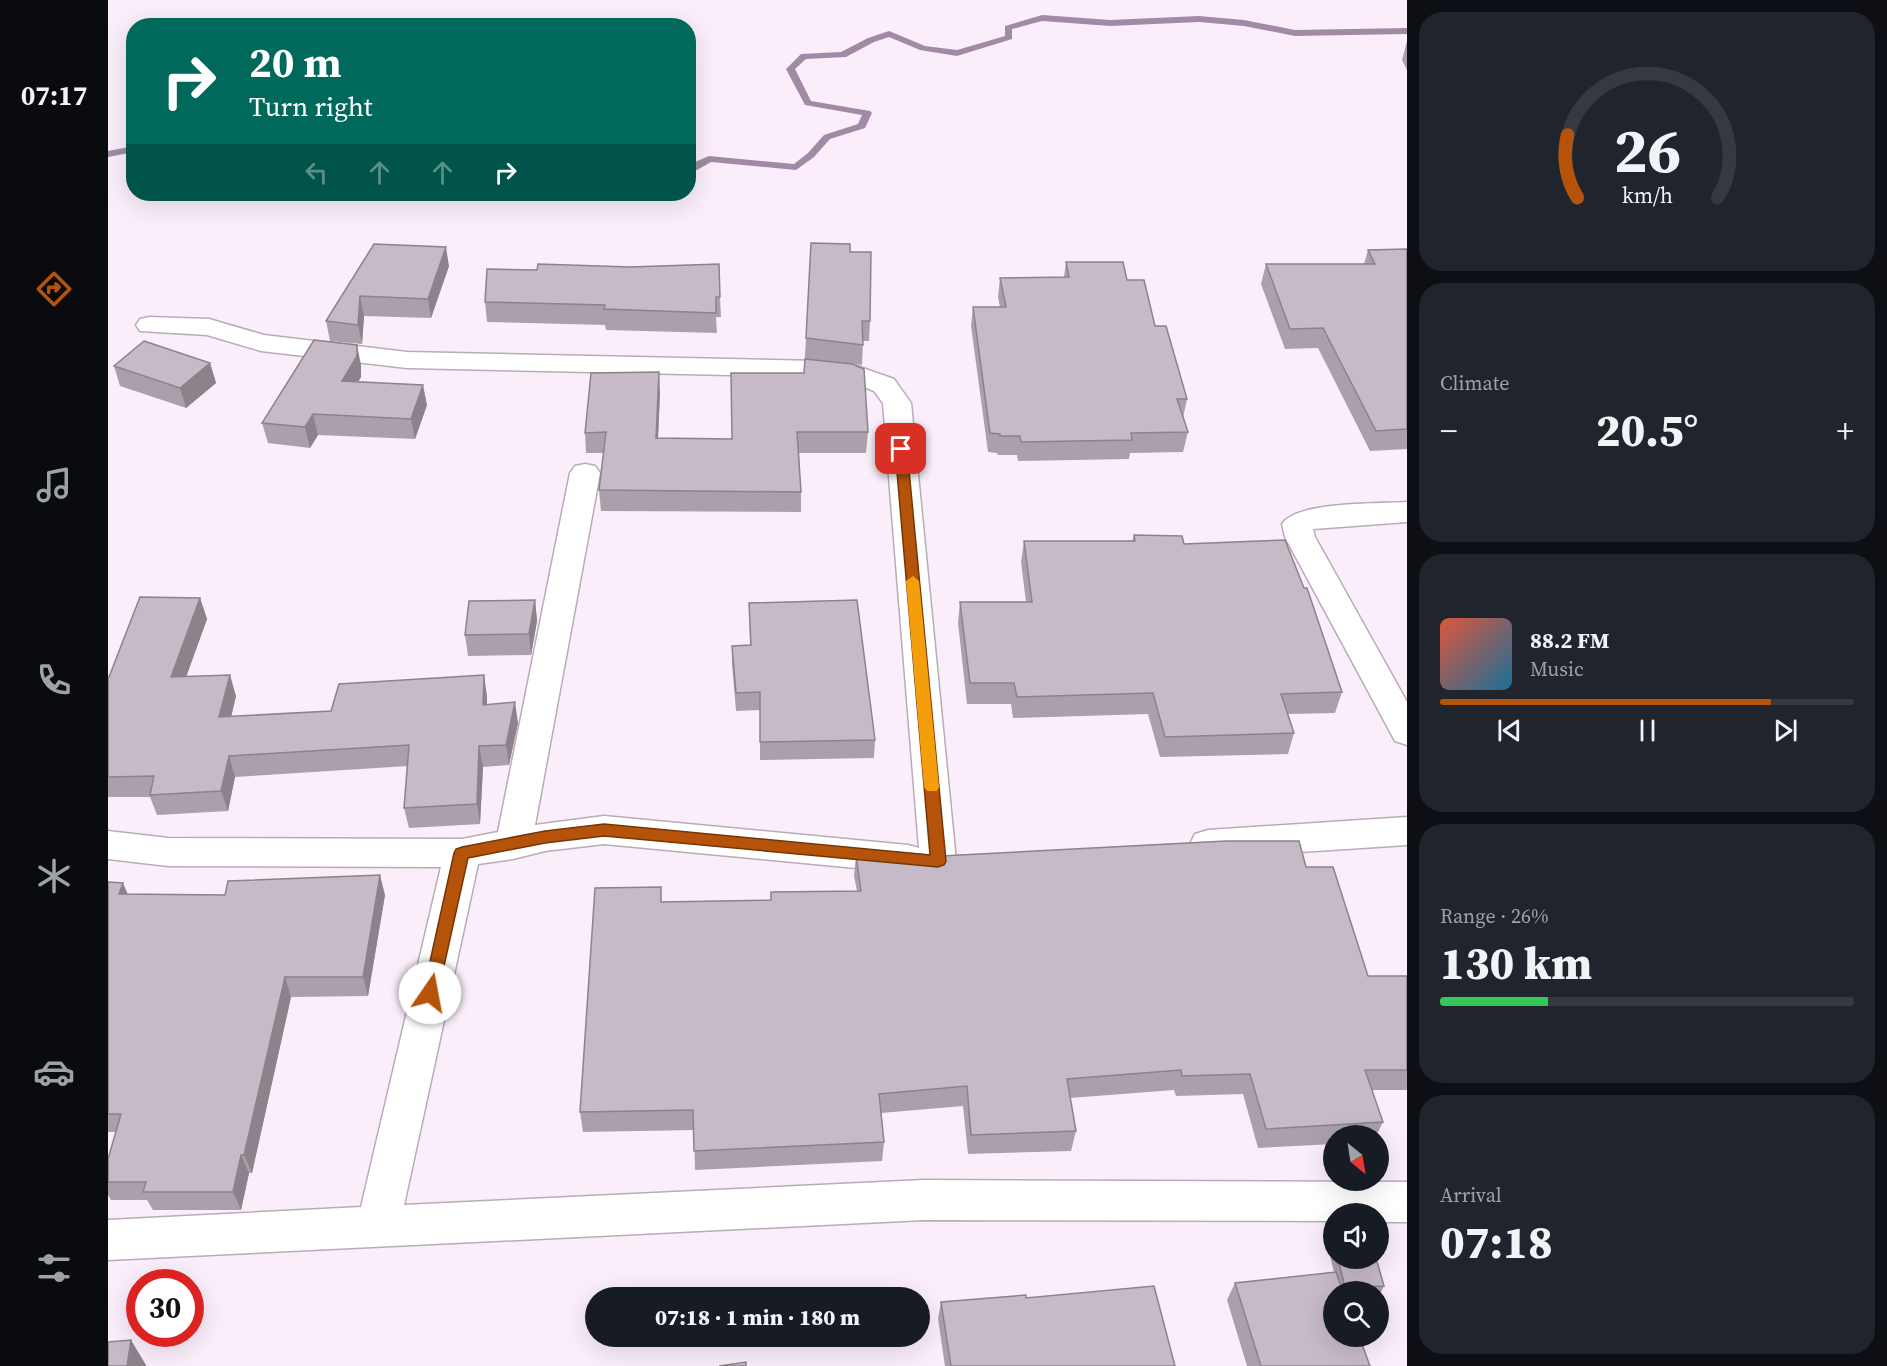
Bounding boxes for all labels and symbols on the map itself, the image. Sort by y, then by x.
pin [875,423,926,474]
position arrow [398,961,462,1025]
north arrow [1323,1125,1389,1191]
speed limit sign: 30 [126,1269,204,1347]

